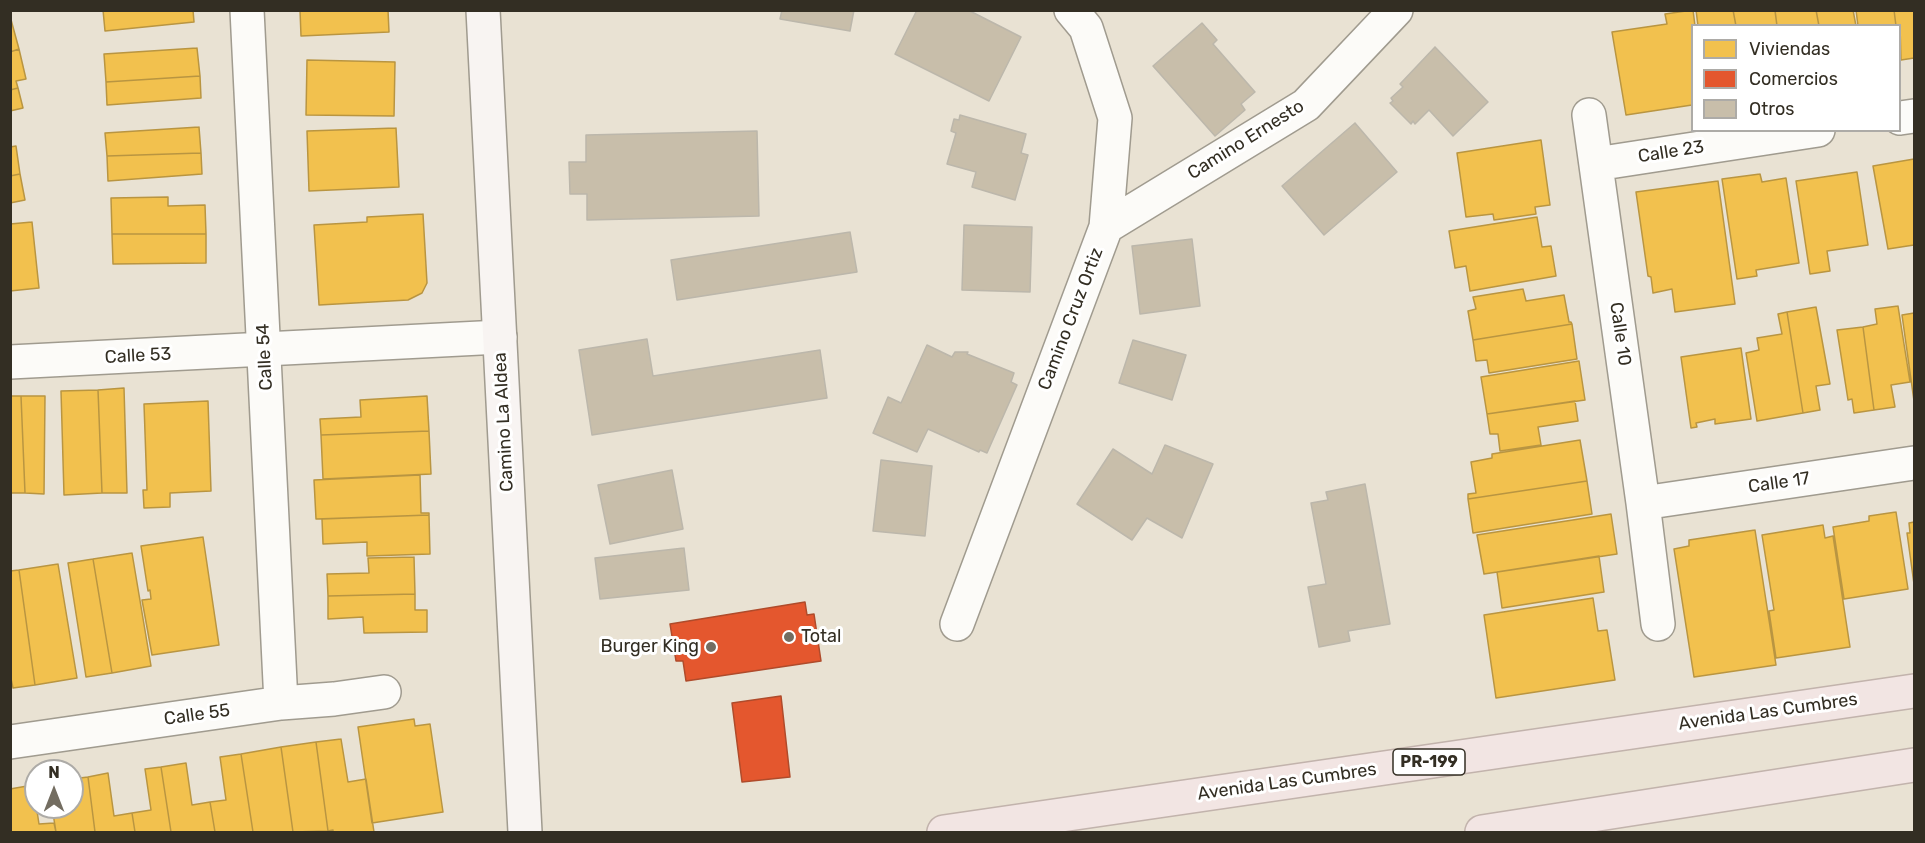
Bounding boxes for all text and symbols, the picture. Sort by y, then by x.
legend [1691,24,1901,132]
text: Viviendas [1749,38,1830,60]
text: Comercios [1749,68,1838,90]
street label: Camino Ernesto [1184,96,1308,184]
text: Otros [1749,98,1794,120]
street label: Calle 23 [1636,136,1706,168]
street label: Camino Cruz Ortiz [1034,245,1108,393]
street label: Calle 10 [1605,301,1635,367]
street label: Calle 54 [252,323,278,391]
street label: Calle 53 [104,343,172,369]
street label: Camino La Aldea [490,352,518,492]
street label: Calle 17 [1747,468,1811,498]
place label: Total [801,626,841,648]
marker: Total [782,630,796,644]
place label: Burger King [601,636,699,658]
marker: Burger King [704,640,718,654]
street label: Avenida Las Cumbres [1677,689,1859,735]
street label: Calle 55 [163,700,231,730]
road number: PR-199 [1393,749,1465,775]
north arrow [24,759,84,819]
street label: Avenida Las Cumbres [1196,759,1378,805]
text: N [48,763,60,782]

